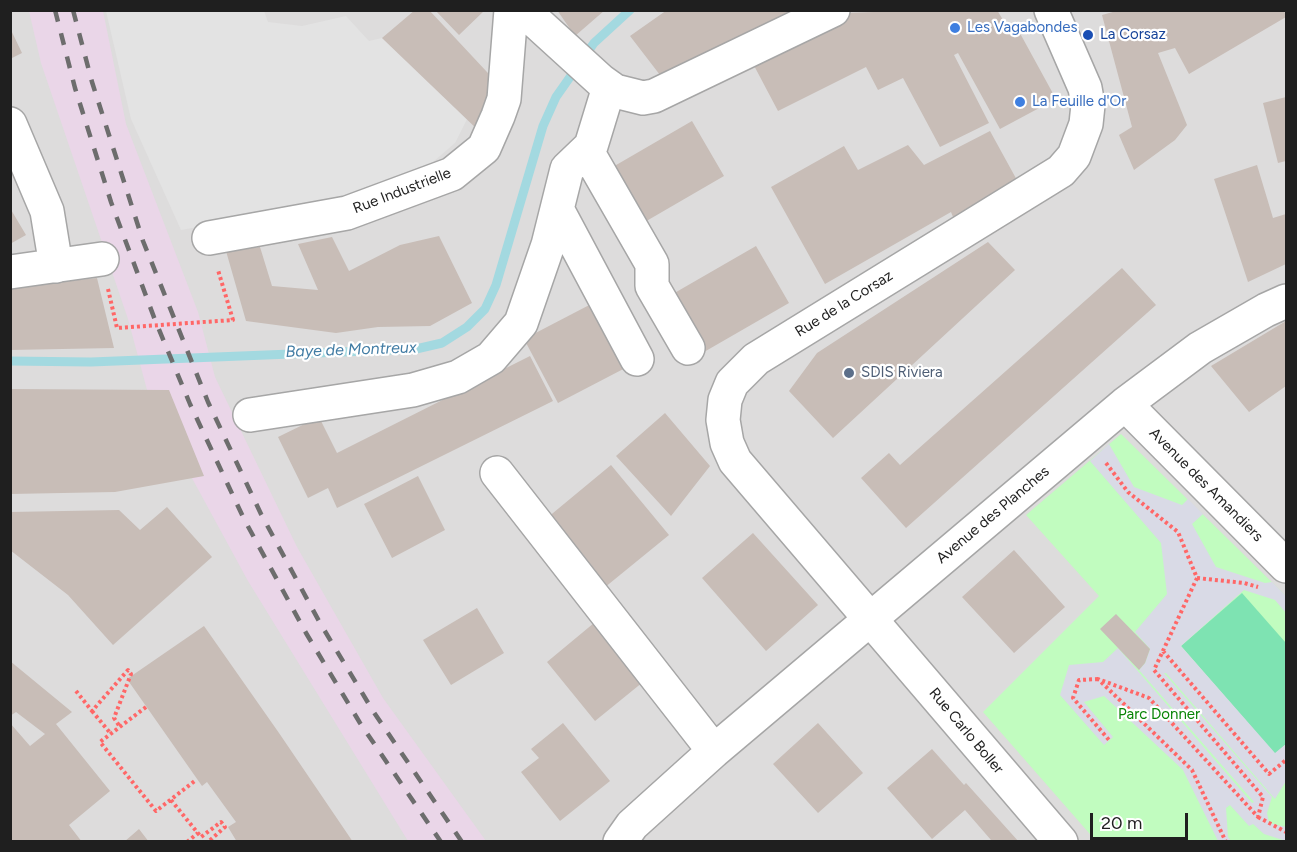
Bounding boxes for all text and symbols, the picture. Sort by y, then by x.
place label: Les Vagabondes [967,19,1077,37]
marker: Les Vagabondes [948,21,962,35]
place label: La Corsaz [1100,26,1166,44]
marker: La Corsaz [1081,28,1095,42]
place label: La Feuille d'Or [1032,93,1126,111]
marker: La Feuille d'Or [1013,95,1027,109]
street label: Rue Industrielle [350,164,454,218]
street label: Rue de la Corsaz [792,267,896,341]
water label: Baye de Montreux [285,338,417,362]
place label: SDIS Riviera [861,364,943,382]
marker: SDIS Riviera [842,366,856,380]
street label: Avenue des Amandiers [1145,424,1267,546]
street label: Avenue des Planches [933,463,1053,567]
street label: Rue Carlo Boller [925,684,1007,778]
park label: Parc Donner [1118,706,1200,724]
scale bar [1093,801,1190,839]
text: 20 m [1101,812,1142,834]

